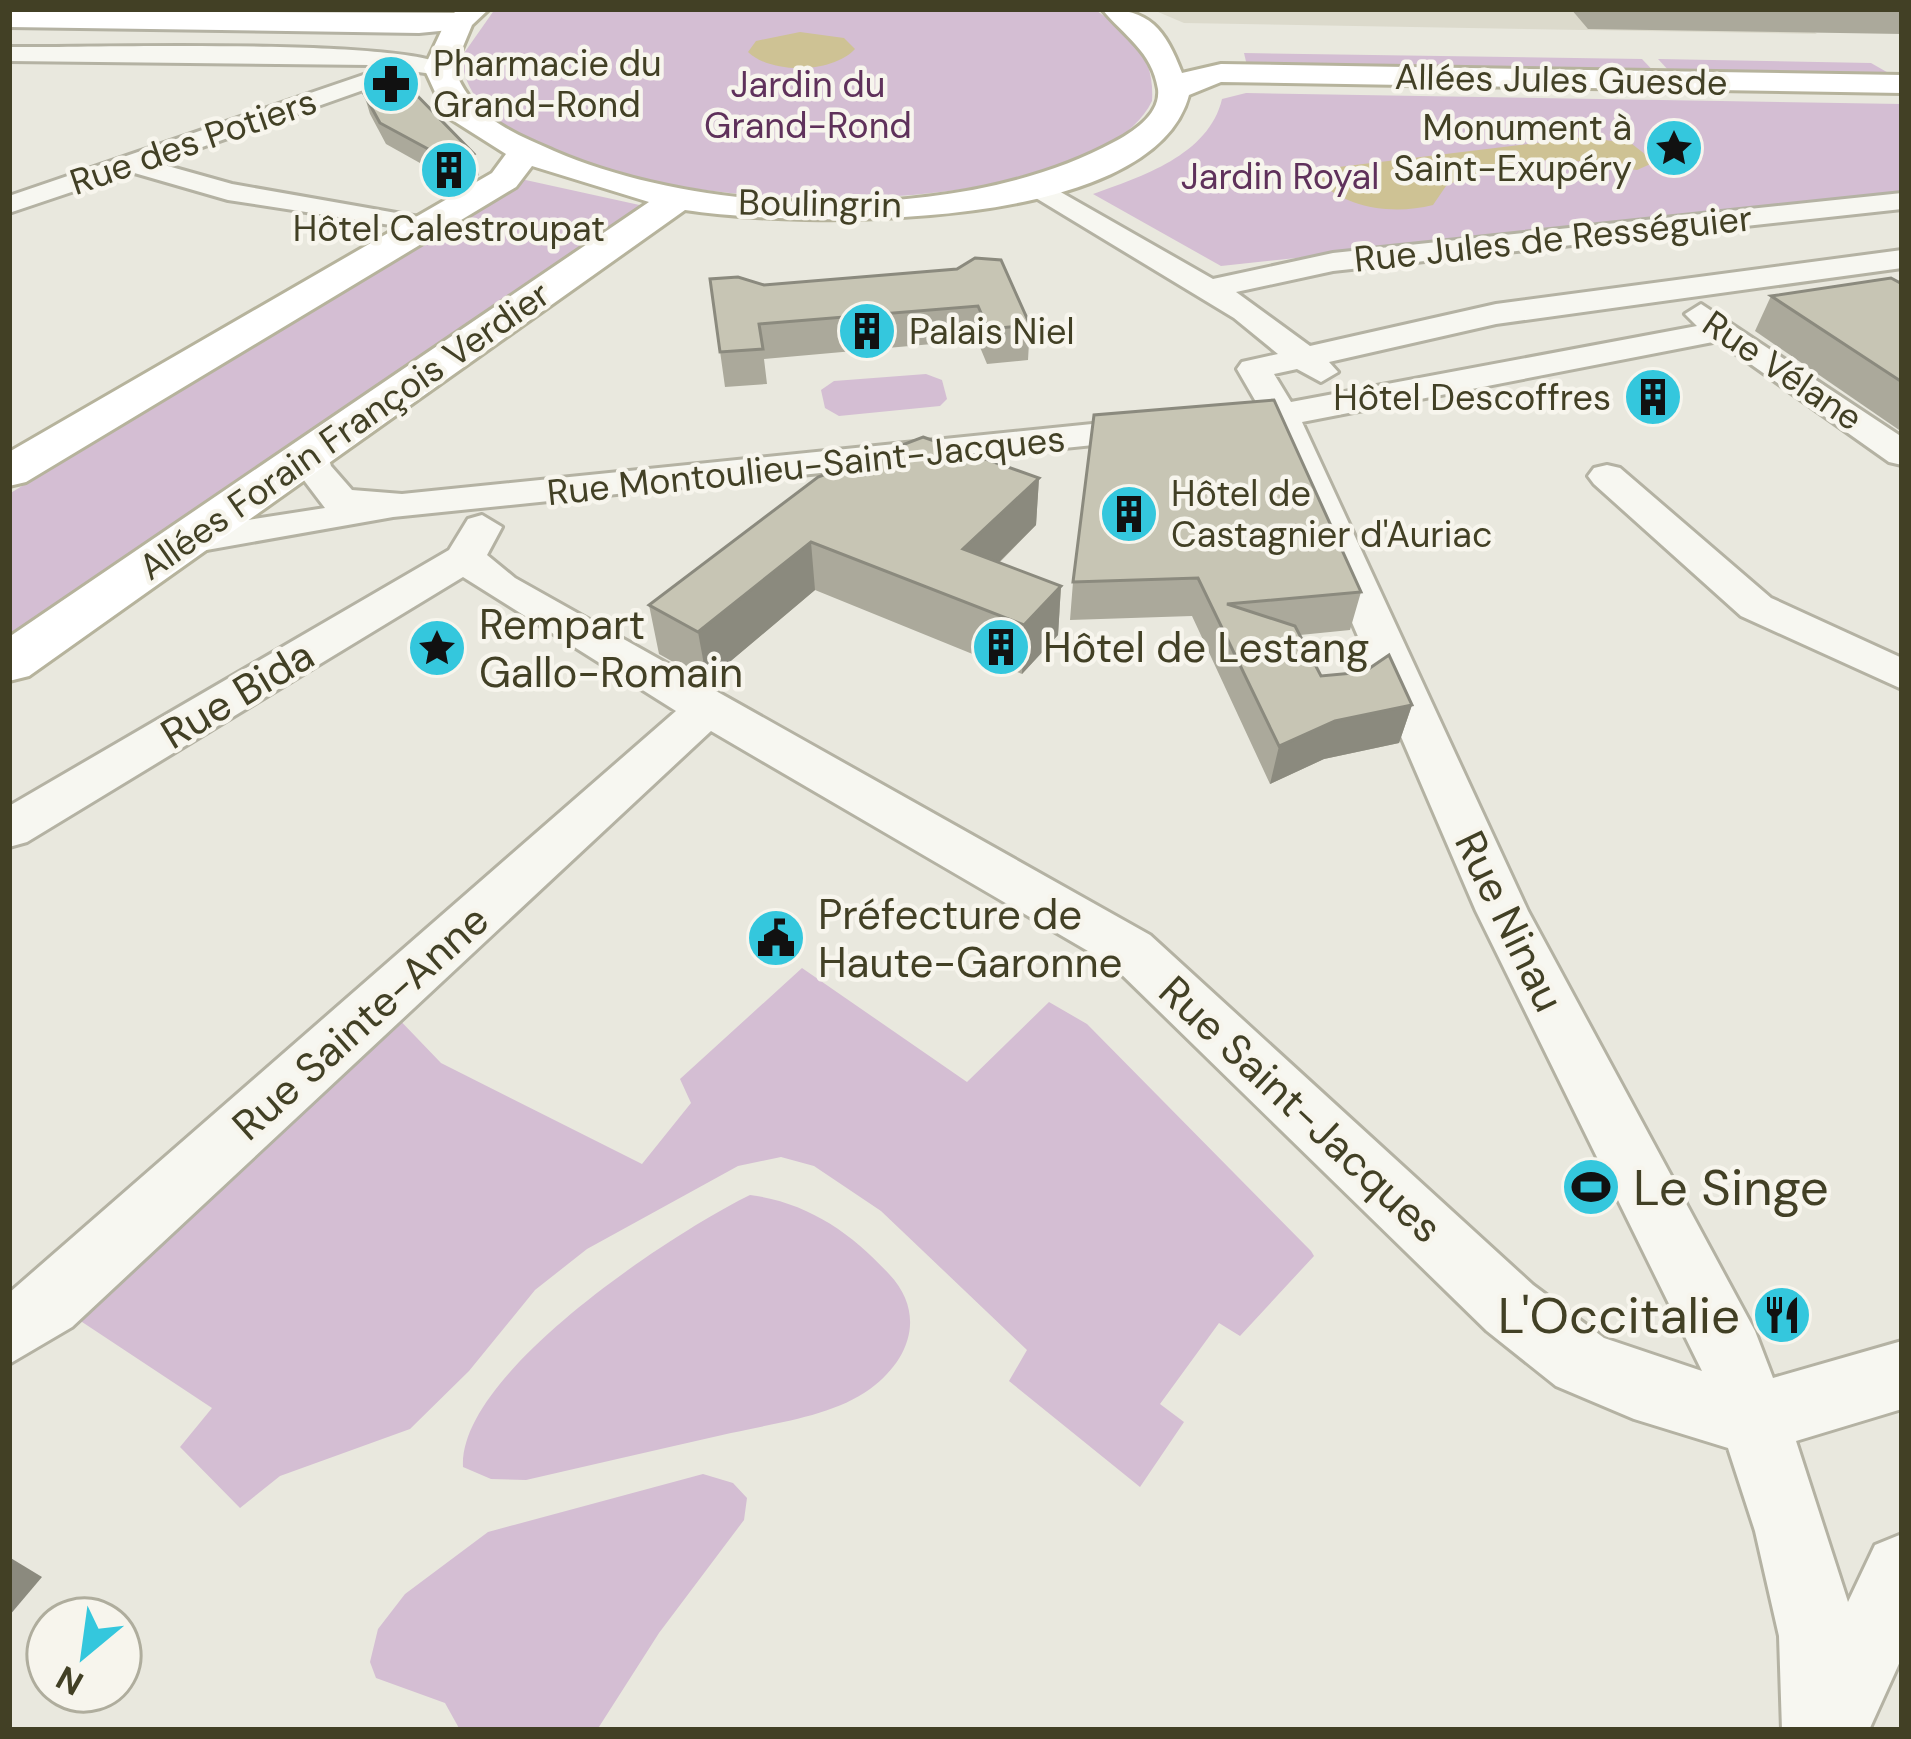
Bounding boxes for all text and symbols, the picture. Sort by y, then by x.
place label: Pharmacie du Grand-Rond [433,40,662,128]
pharmacy icon: Pharmacie du Grand-Rond [360,53,422,115]
street label: Allées Jules Guesde [1394,53,1728,106]
park label: Jardin du Grand-Rond [704,61,912,149]
street label: Rue des Potiers [64,77,323,206]
place label: Monument à Saint-Exupéry [1393,104,1632,192]
place icon: Monument à Saint-Exupéry [1643,117,1705,179]
building icon: Hôtel Calestroupat [418,139,480,201]
park label: Jardin Royal [1181,153,1379,200]
street label: Boulingrin [738,179,902,228]
street label: Rue Jules de Rességuier [1352,194,1754,283]
place label: Hôtel Calestroupat [293,205,605,252]
street label: Allées Forain François Verdier [130,270,559,590]
building icon: Palais Niel [836,300,898,362]
street label: Rue Vélane [1694,300,1872,441]
place label: Palais Niel [909,308,1075,355]
building icon: Hôtel Descoffres [1622,366,1684,428]
place label: Hôtel Descoffres [1333,374,1611,421]
street label: Rue Montoulieu-Saint-Jacques [545,415,1067,516]
place label: Hôtel de Castagnier d'Auriac [1171,470,1492,558]
building icon: Hôtel de Castagnier d'Auriac [1098,483,1160,545]
place label: Rempart Gallo-Romain [479,597,743,700]
building icon: Hôtel de Lestang [970,616,1032,678]
place icon: Rempart Gallo-Romain [406,617,468,679]
place label: Hôtel de Lestang [1043,620,1369,675]
street label: Rue Bida [151,627,324,761]
street label: Rue Ninau [1442,822,1577,1021]
place label: Préfecture de Haute-Garonne [818,887,1122,990]
street label: Rue Sainte-Anne [221,893,500,1152]
public building icon: Préfecture de Haute-Garonne [745,907,807,969]
street label: Rue Saint-Jacques [1147,964,1454,1255]
place label: Le Singe [1633,1154,1829,1221]
sports icon: Le Singe [1560,1156,1622,1218]
place label: L'Occitalie [1498,1282,1740,1349]
restaurant icon: L'Occitalie [1751,1284,1813,1346]
north arrow [24,1595,144,1715]
text: N [49,1656,91,1705]

